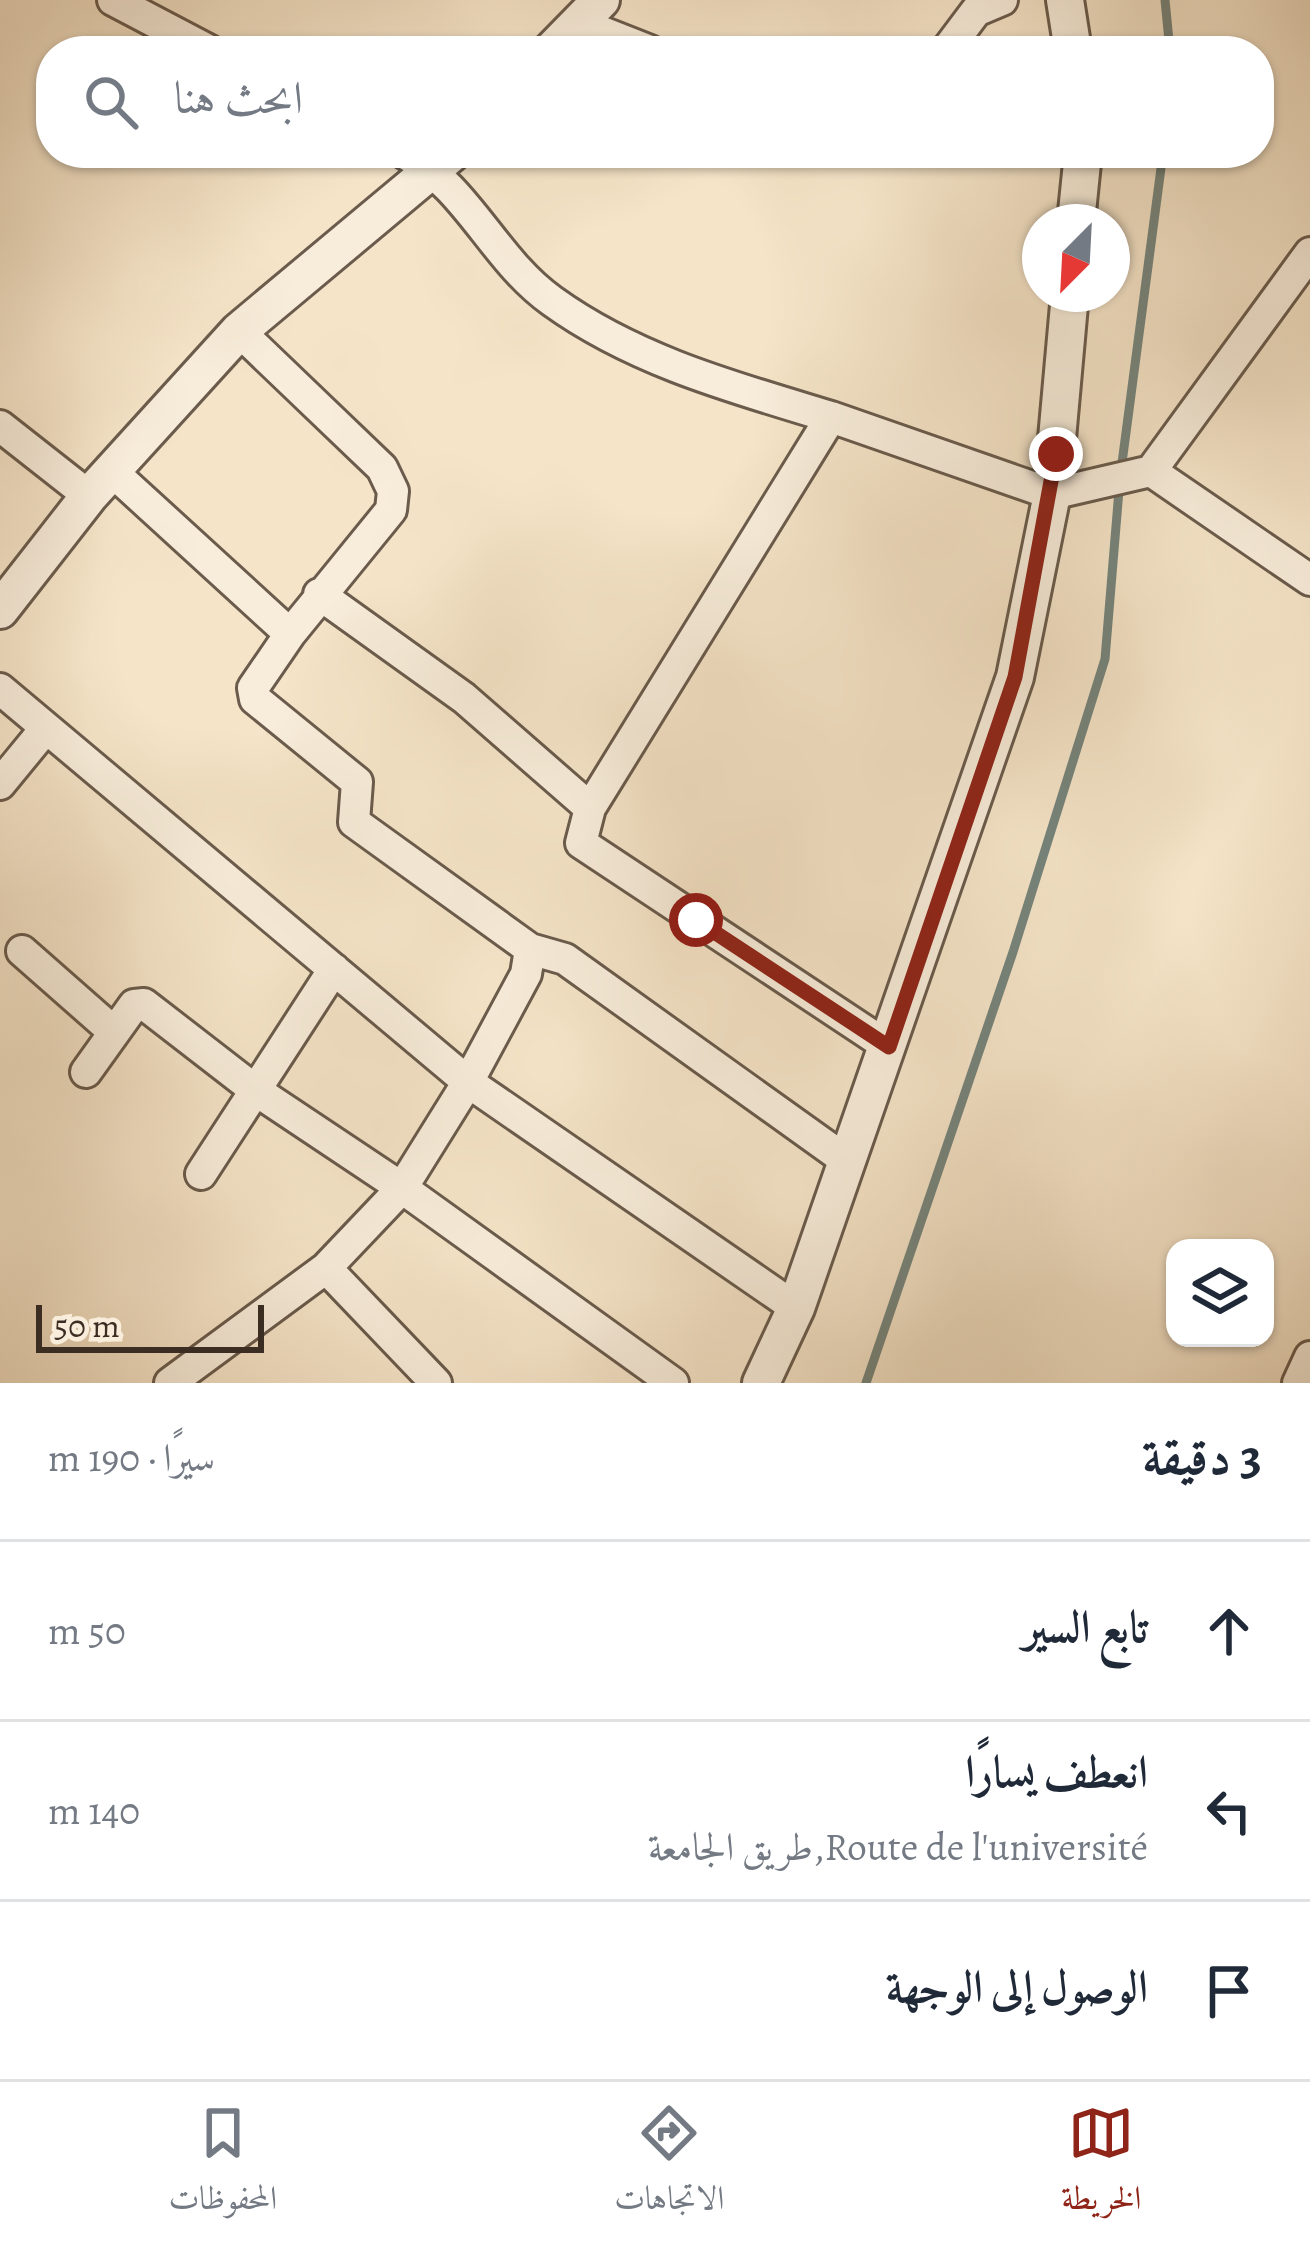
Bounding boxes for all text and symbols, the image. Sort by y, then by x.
search box [36,36,1274,168]
text: ابحث هنا [174,67,303,129]
icon: search [78,69,144,135]
north arrow [1022,204,1130,312]
route end [1029,427,1083,481]
route start [669,893,723,947]
map controls [1166,1239,1274,1347]
button: layers [1166,1239,1274,1347]
scale bar [36,1299,264,1352]
text: 50 m [54,1303,120,1348]
text: 3 دقيقة [1142,1422,1262,1492]
text: سيرًا · 190 m [48,1431,215,1484]
text: تابع السير [1023,1596,1148,1658]
icon: ahead [1196,1598,1262,1664]
text: 50 m [48,1604,126,1657]
text: انعطف يسارًا [965,1741,1148,1803]
icon: left [1196,1778,1262,1844]
text: 140 m [48,1784,140,1837]
text: Route de l'université,طريق الجامعة [648,1820,1148,1873]
text: الوصول إلى الوجهة [886,1956,1148,2018]
icon: arrive [1196,1958,1262,2024]
tab: المحفوظات [168,2100,277,2230]
tab: الاتجاهات [614,2100,724,2230]
tab: الخريطة [1061,2100,1142,2230]

